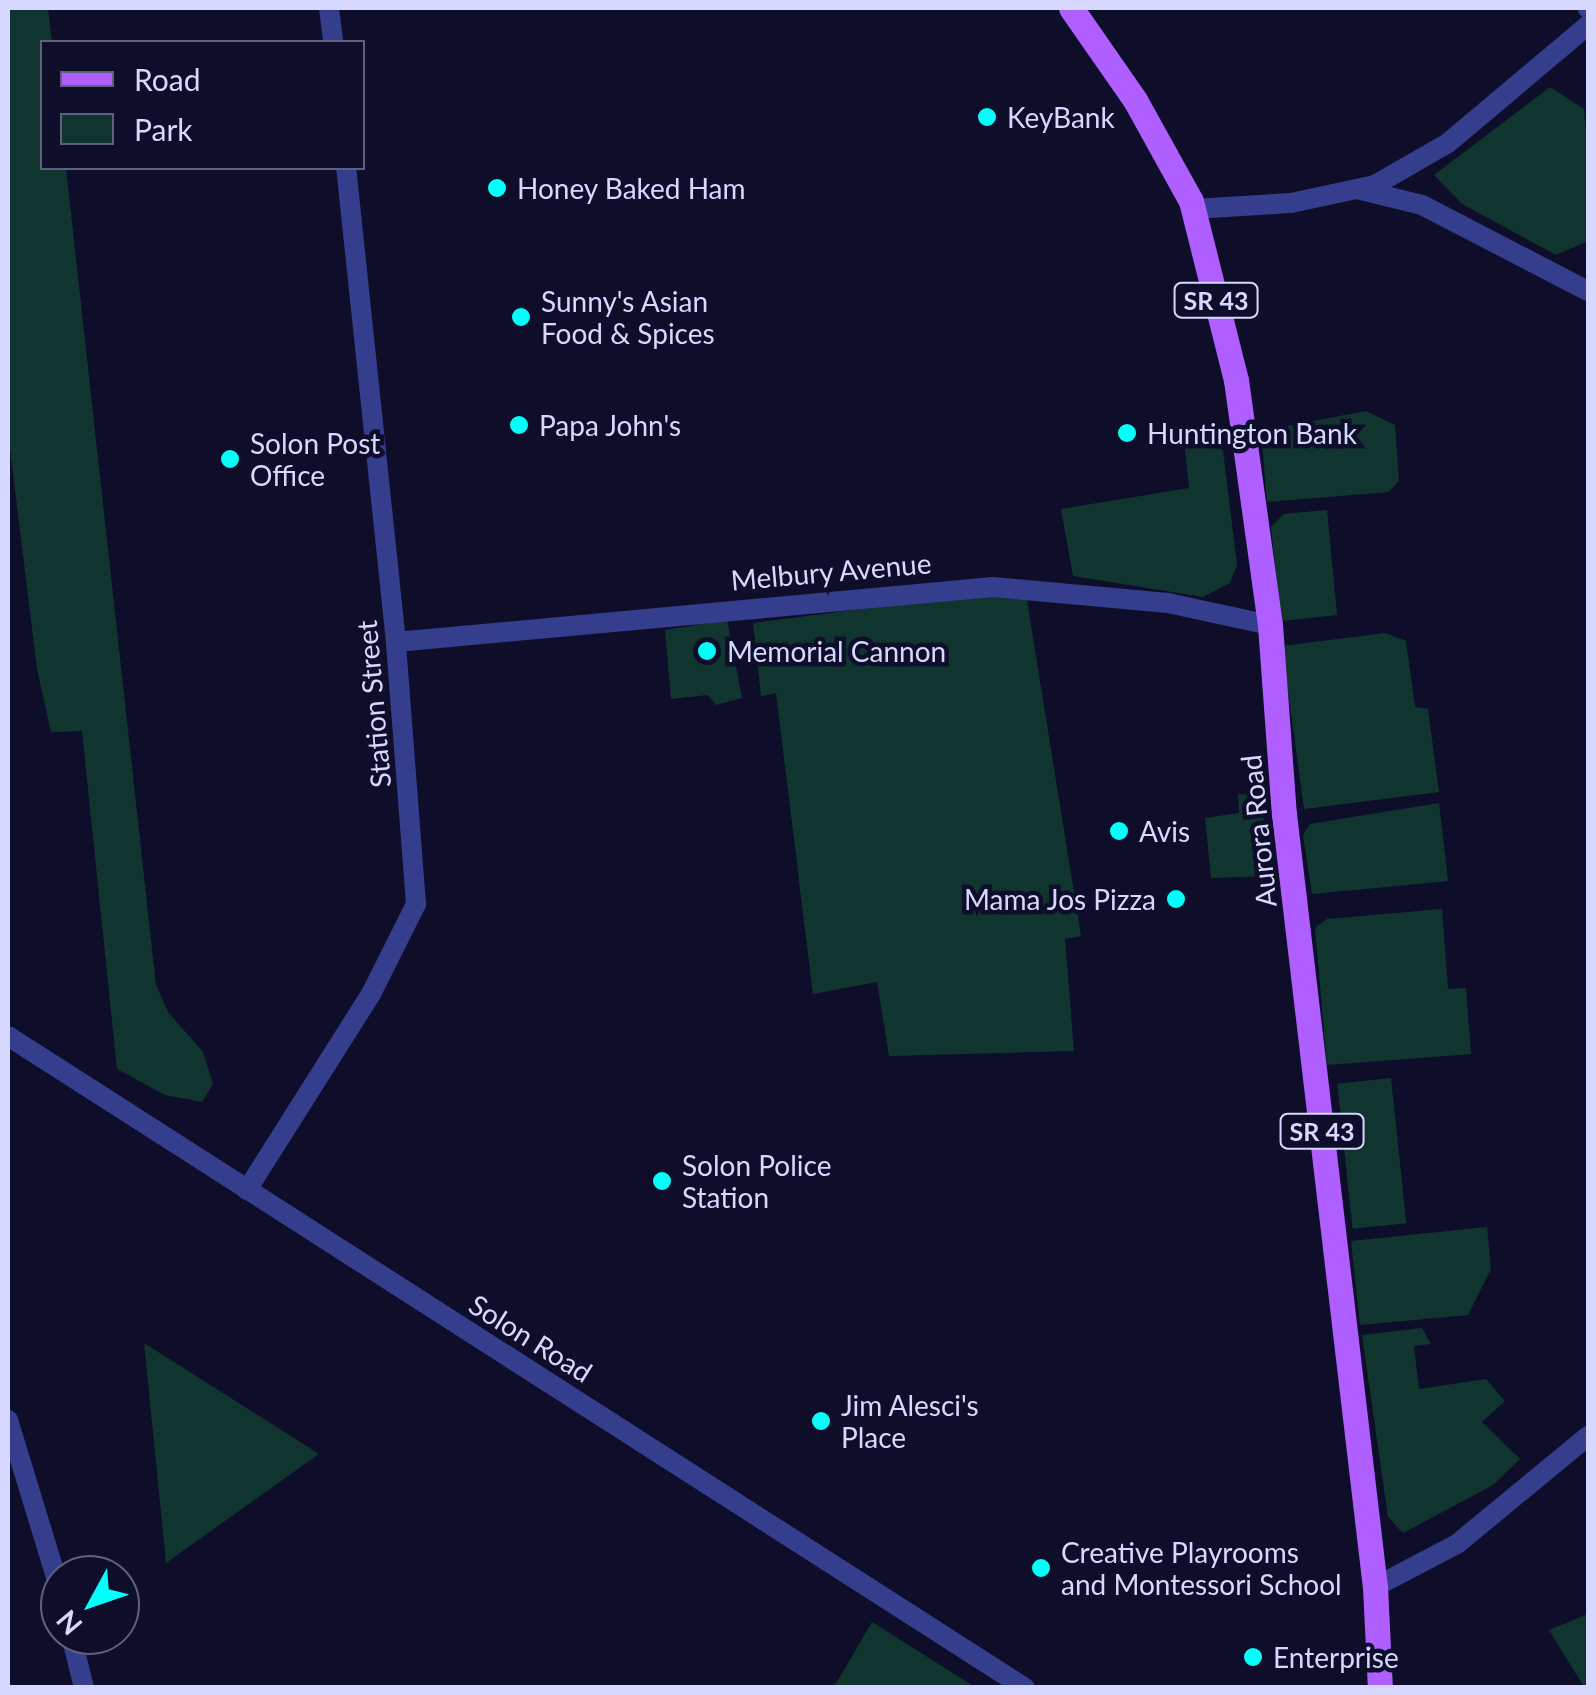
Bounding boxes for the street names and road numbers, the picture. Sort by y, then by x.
road number: SR 43 [1174,280,1258,320]
street label: Melbury Avenue [729,545,933,597]
street label: Station Street [349,619,397,789]
street label: Aurora Road [1233,753,1283,909]
road number: SR 43 [1280,1111,1364,1151]
street label: Solon Road [463,1287,599,1389]

